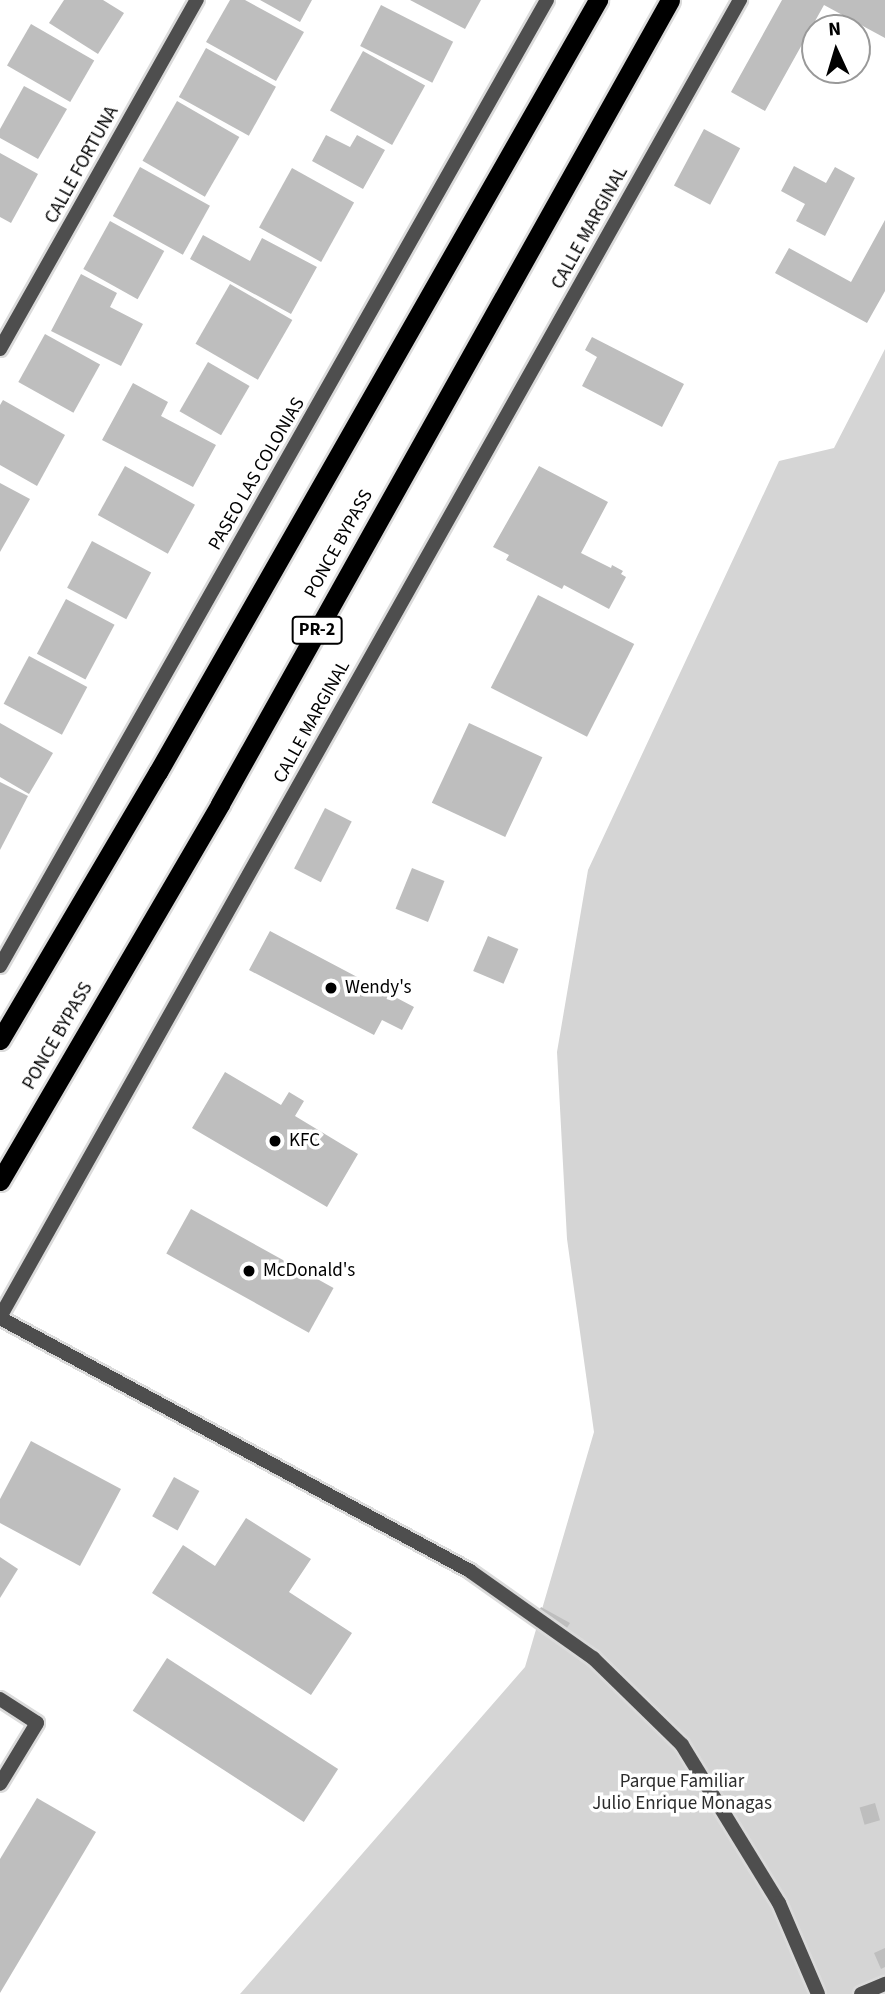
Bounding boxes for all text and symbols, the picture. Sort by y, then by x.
north arrow [801,14,871,84]
text: N [827,16,842,43]
street label: CALLE FORTUNA [40,102,124,228]
street label: CALLE MARGINAL [547,163,633,293]
street label: PASEO LAS COLONIAS [204,394,310,554]
street label: PONCE BYPASS [300,486,378,602]
road number: PR-2 [291,616,343,644]
street label: CALLE MARGINAL [269,657,355,787]
place label: Wendy's [345,977,411,999]
street label: PONCE BYPASS [18,978,98,1094]
marker: Wendy's [323,980,339,996]
place label: KFC [289,1130,320,1152]
marker: KFC [267,1133,283,1149]
place label: McDonald's [263,1260,355,1282]
marker: McDonald's [241,1263,257,1279]
park label: Parque Familiar Julio Enrique Monagas [592,1771,772,1815]

